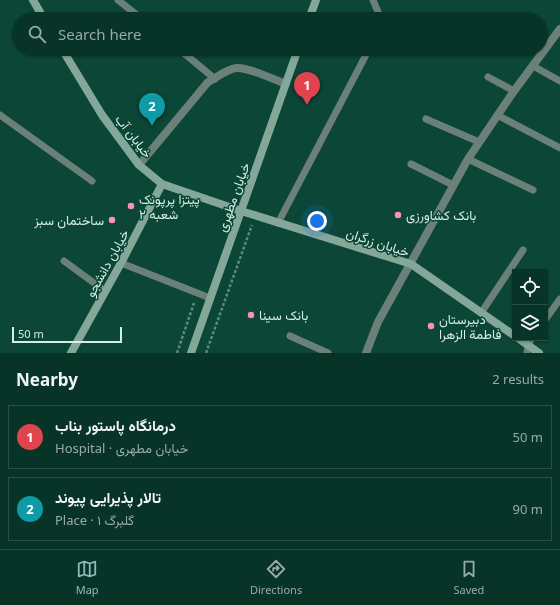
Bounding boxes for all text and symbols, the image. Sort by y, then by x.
search box [12,12,548,56]
icon: search [26,23,48,45]
text: Search here [58,24,141,44]
pin: 1 [294,72,320,105]
pin: 2 [139,93,165,126]
street label: خیابان آب [111,111,157,162]
street label: خیابان مطهری [212,160,254,234]
place label: پیتزا پرپونک شعبه ۲ [139,190,200,223]
marker: پیتزا پرپونک شعبه ۲ [126,201,136,211]
place label: بانک کشاورزی [406,206,477,224]
marker: بانک کشاورزی [393,210,403,220]
place label: ساختمان سبز [33,211,104,229]
your location [307,211,327,231]
marker: ساختمان سبز [107,215,117,225]
street label: خیابان زرگران [344,223,412,261]
street label: خیابان دانشجو [81,226,133,300]
map controls [512,269,548,341]
button: locate [512,269,548,305]
button: layers [512,305,548,341]
place label: بانک سینا [259,306,308,324]
marker: بانک سینا [246,310,256,320]
place label: دبیرستان فاطمة الزهرا [439,310,501,343]
marker: دبیرستان فاطمة الزهرا [426,321,436,331]
scale bar [12,325,122,344]
text: 50 m [18,326,44,341]
text: Nearby [16,368,78,391]
text: 2 results [492,370,544,388]
text: درمانگاه پاستور بناب [55,415,176,435]
text: 1 [26,428,34,446]
text: 50 m [513,428,543,446]
text: Hospital · خیابان مطهری [55,439,188,457]
text: تالار پذیرایی پیوند [55,487,161,507]
text: 2 [26,500,34,518]
text: 90 m [513,500,543,518]
text: Place · گلبرگ ۱ [55,511,134,529]
tab: Map [76,558,99,597]
tab: Directions [250,558,302,597]
tab: Saved [454,558,484,597]

